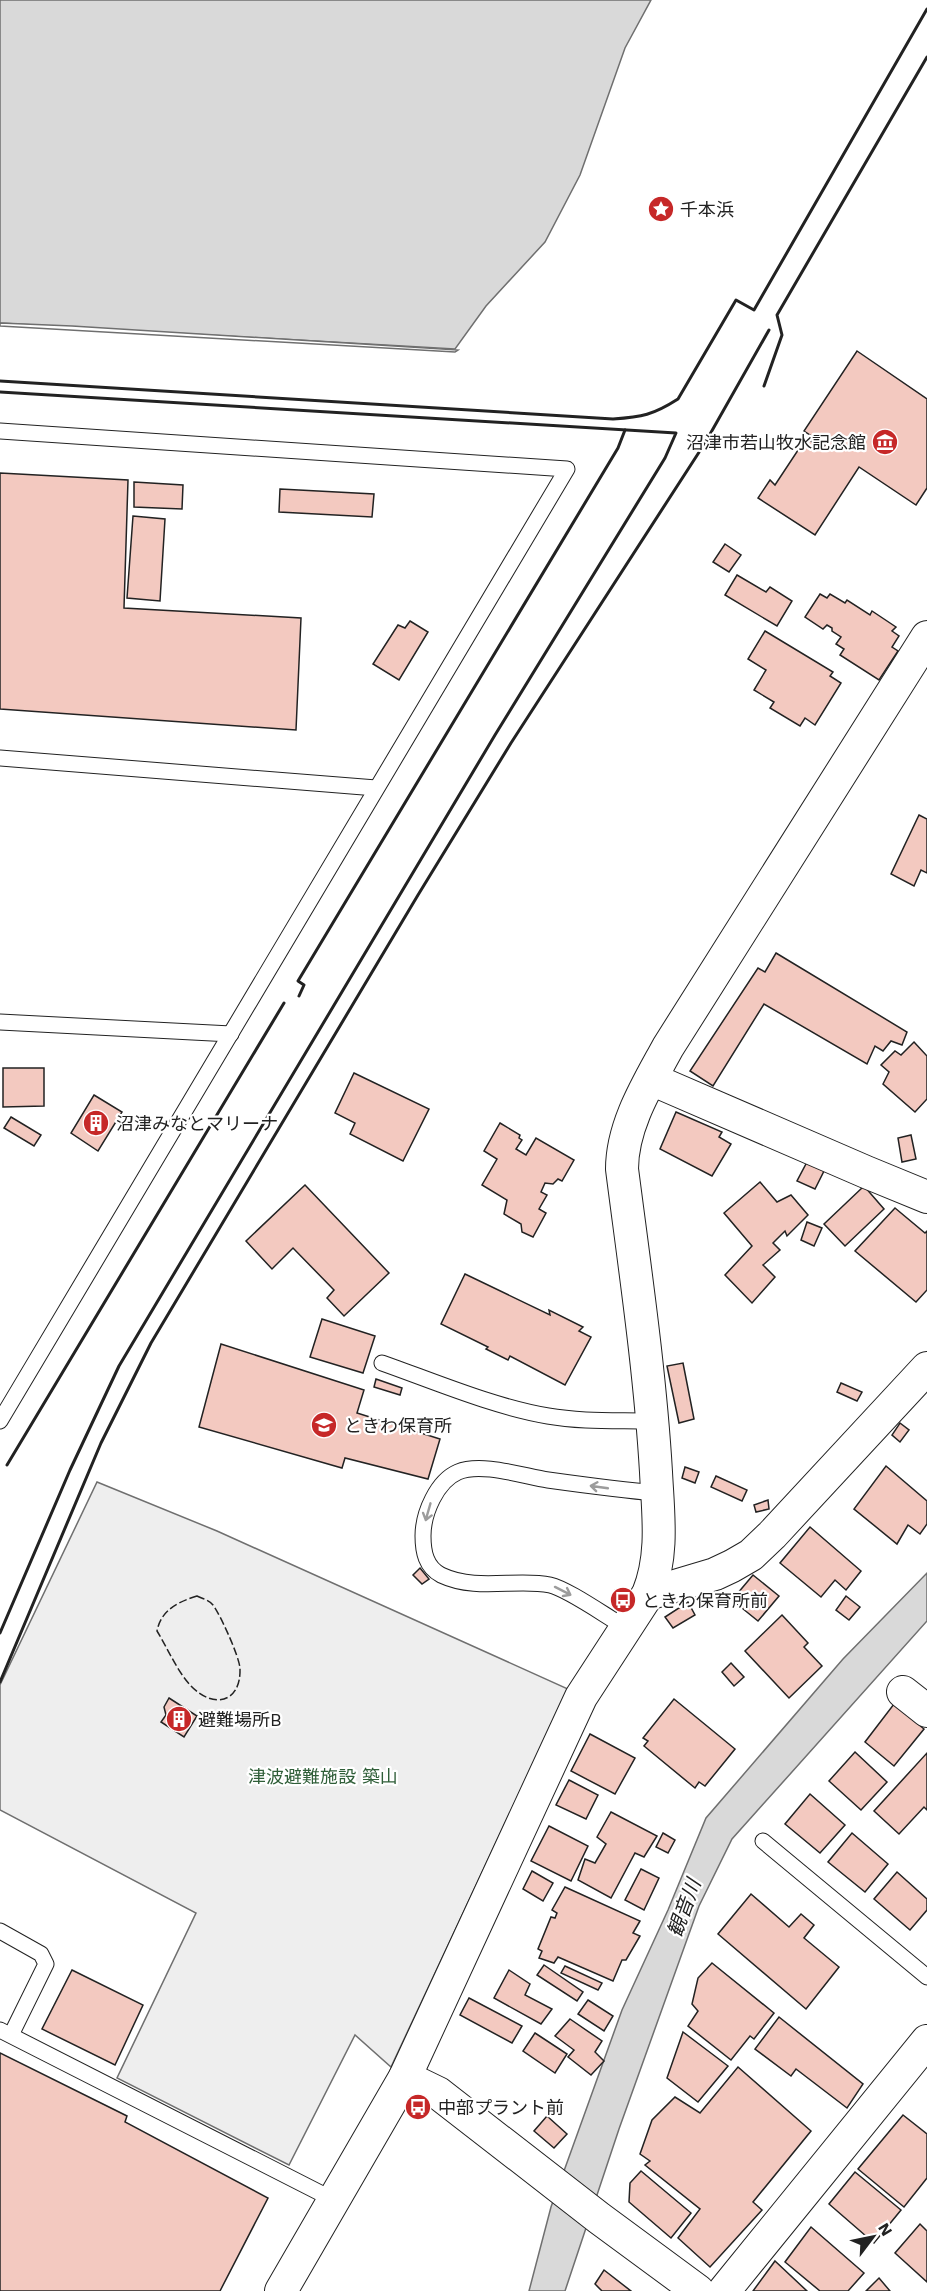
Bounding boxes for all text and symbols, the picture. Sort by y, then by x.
place icon: 千本浜 [646,194,676,224]
place label: 千本浜 [680,199,734,220]
museum icon: 沼津市若山牧水記念館 [870,427,900,457]
place label: 沼津市若山牧水記念館 [686,432,866,453]
building icon: 沼津みなとマリーナ [81,1108,111,1138]
place label: 沼津みなとマリーナ [116,1113,278,1134]
school or university icon: ときわ保育所 [309,1410,339,1440]
place label: ときわ保育所 [344,1415,452,1436]
one-way arrow [589,1481,609,1492]
one-way arrow [422,1502,433,1521]
bus stop icon: ときわ保育所前 [608,1585,638,1615]
one-way arrow [554,1586,572,1598]
place label: ときわ保育所前 [642,1590,768,1611]
building icon: 避難場所B [164,1704,194,1734]
place label: 避難場所B [198,1709,282,1730]
park label: 津波避難施設 築山 [248,1766,398,1787]
water label: 観音川 [662,1874,706,1940]
bus stop icon: 中部プラント前 [403,2092,433,2122]
place label: 中部プラント前 [438,2097,564,2118]
north arrow [843,2207,903,2267]
text: N [874,2219,896,2239]

